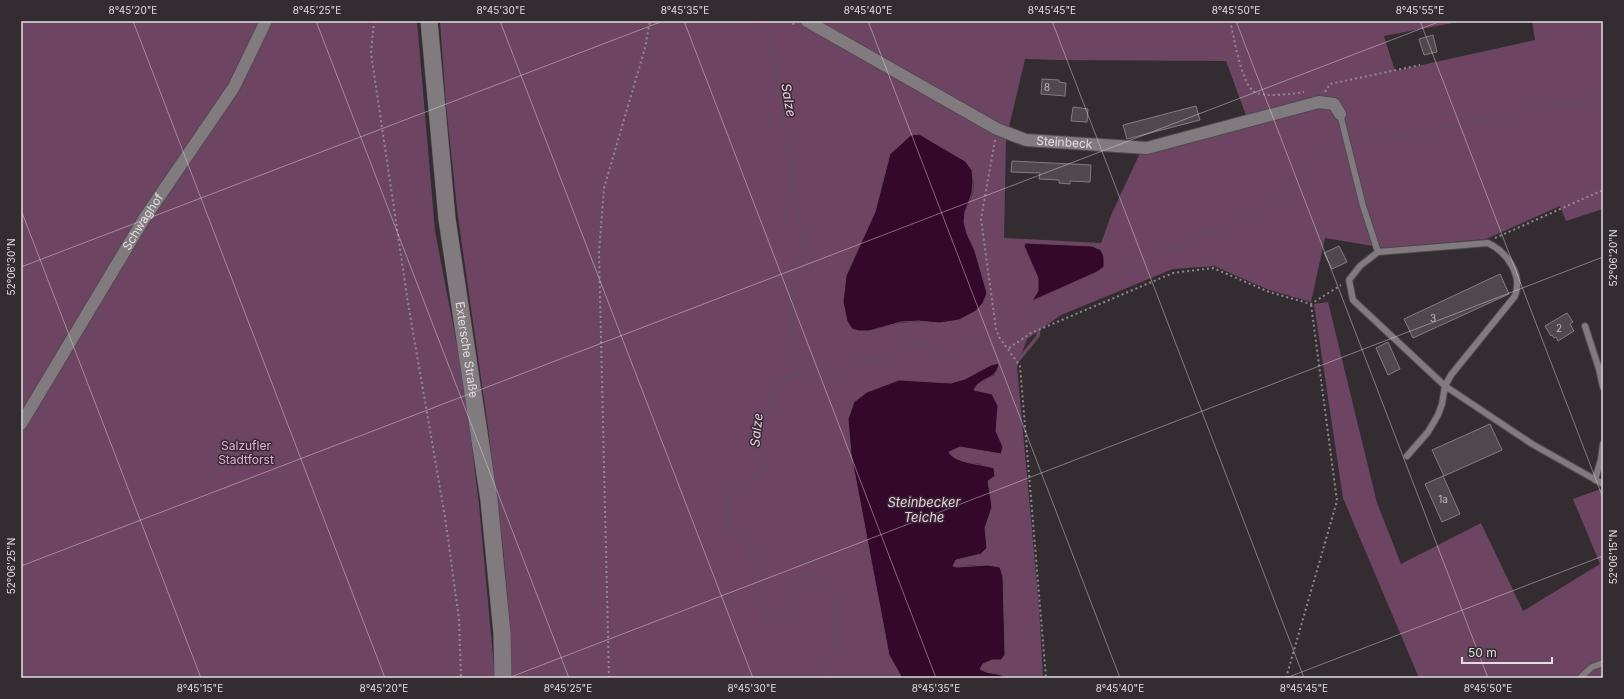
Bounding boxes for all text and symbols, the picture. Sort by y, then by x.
text: 8°45'20"E [109,4,157,16]
text: 8°45'25"E [293,4,341,16]
text: 8°45'30"E [477,4,525,16]
text: 8°45'35"E [661,4,709,16]
text: 8°45'40"E [844,4,892,16]
text: 8°45'45"E [1028,4,1076,16]
text: 8°45'50"E [1212,4,1260,16]
text: 8°45'55"E [1396,4,1444,16]
house number: 8 [1044,81,1050,93]
water label: Salze [778,82,800,118]
street label: Steinbeck [1036,133,1093,151]
street label: Schwaghof [119,190,166,253]
text: 52°06'20"N [1607,230,1619,286]
text: 52°06'30"N [5,239,17,295]
street label: Extersche Straße [452,300,482,399]
house number: 3 [1430,312,1436,324]
house number: 2 [1556,322,1562,334]
water label: Salze [746,412,766,448]
park label: Salzufler Stadtforst [218,438,274,467]
house number: 1a [1438,493,1448,505]
water label: Steinbecker Teiche [888,494,962,525]
text: 52°06'15"N [1607,530,1619,584]
text: 52°06'25"N [5,538,17,594]
scale bar [1462,639,1552,665]
text: 50 m [1468,645,1497,660]
text: 8°45'15"E [177,682,223,694]
text: 8°45'20"E [360,682,408,694]
text: 8°45'25"E [544,682,592,694]
text: 8°45'30"E [728,682,776,694]
text: 8°45'35"E [912,682,960,694]
text: 8°45'40"E [1096,682,1144,694]
text: 8°45'45"E [1280,682,1328,694]
text: 8°45'50"E [1464,682,1512,694]

